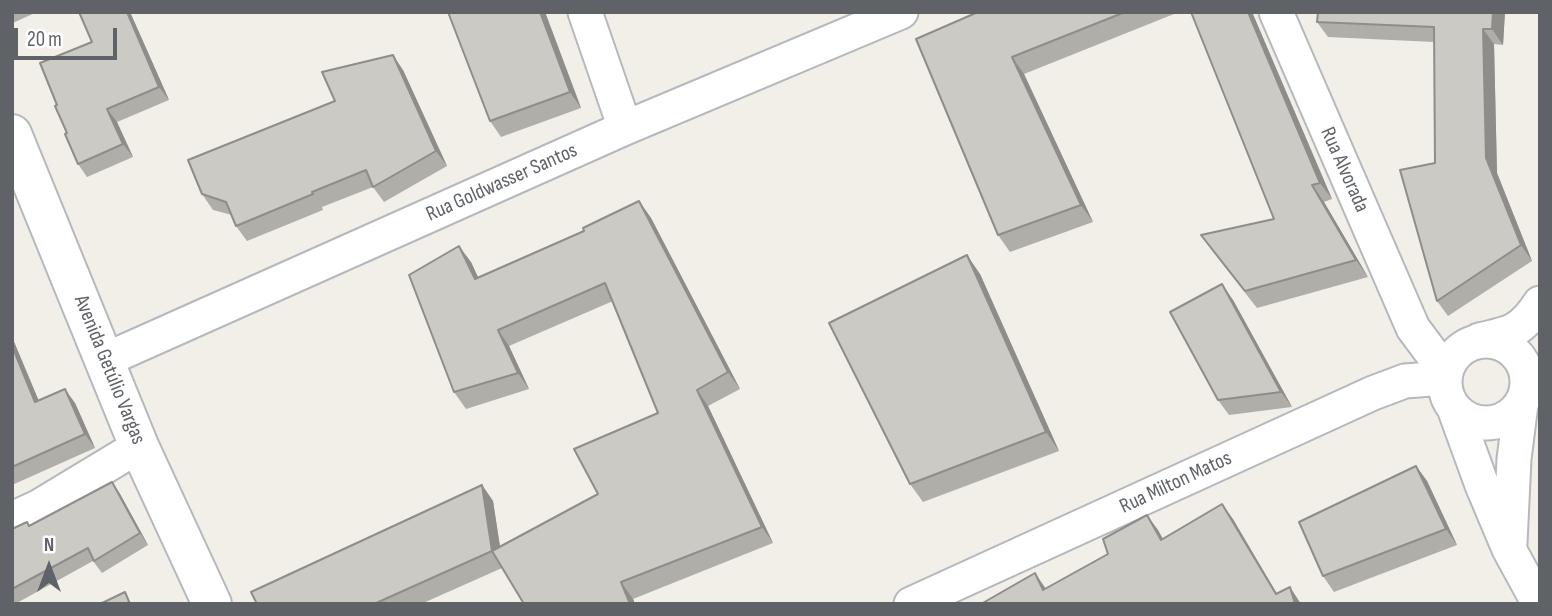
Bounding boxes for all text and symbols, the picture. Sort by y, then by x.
scale bar [18,14,121,58]
text: 20 m [27,27,62,52]
street label: Rua Alvorada [1314,124,1374,216]
street label: Rua Goldwasser Santos [423,138,581,228]
street label: Avenida Getúlio Vargas [68,292,150,448]
street label: Rua Milton Matos [1116,446,1236,520]
north arrow [14,532,84,602]
text: N [44,534,54,557]

